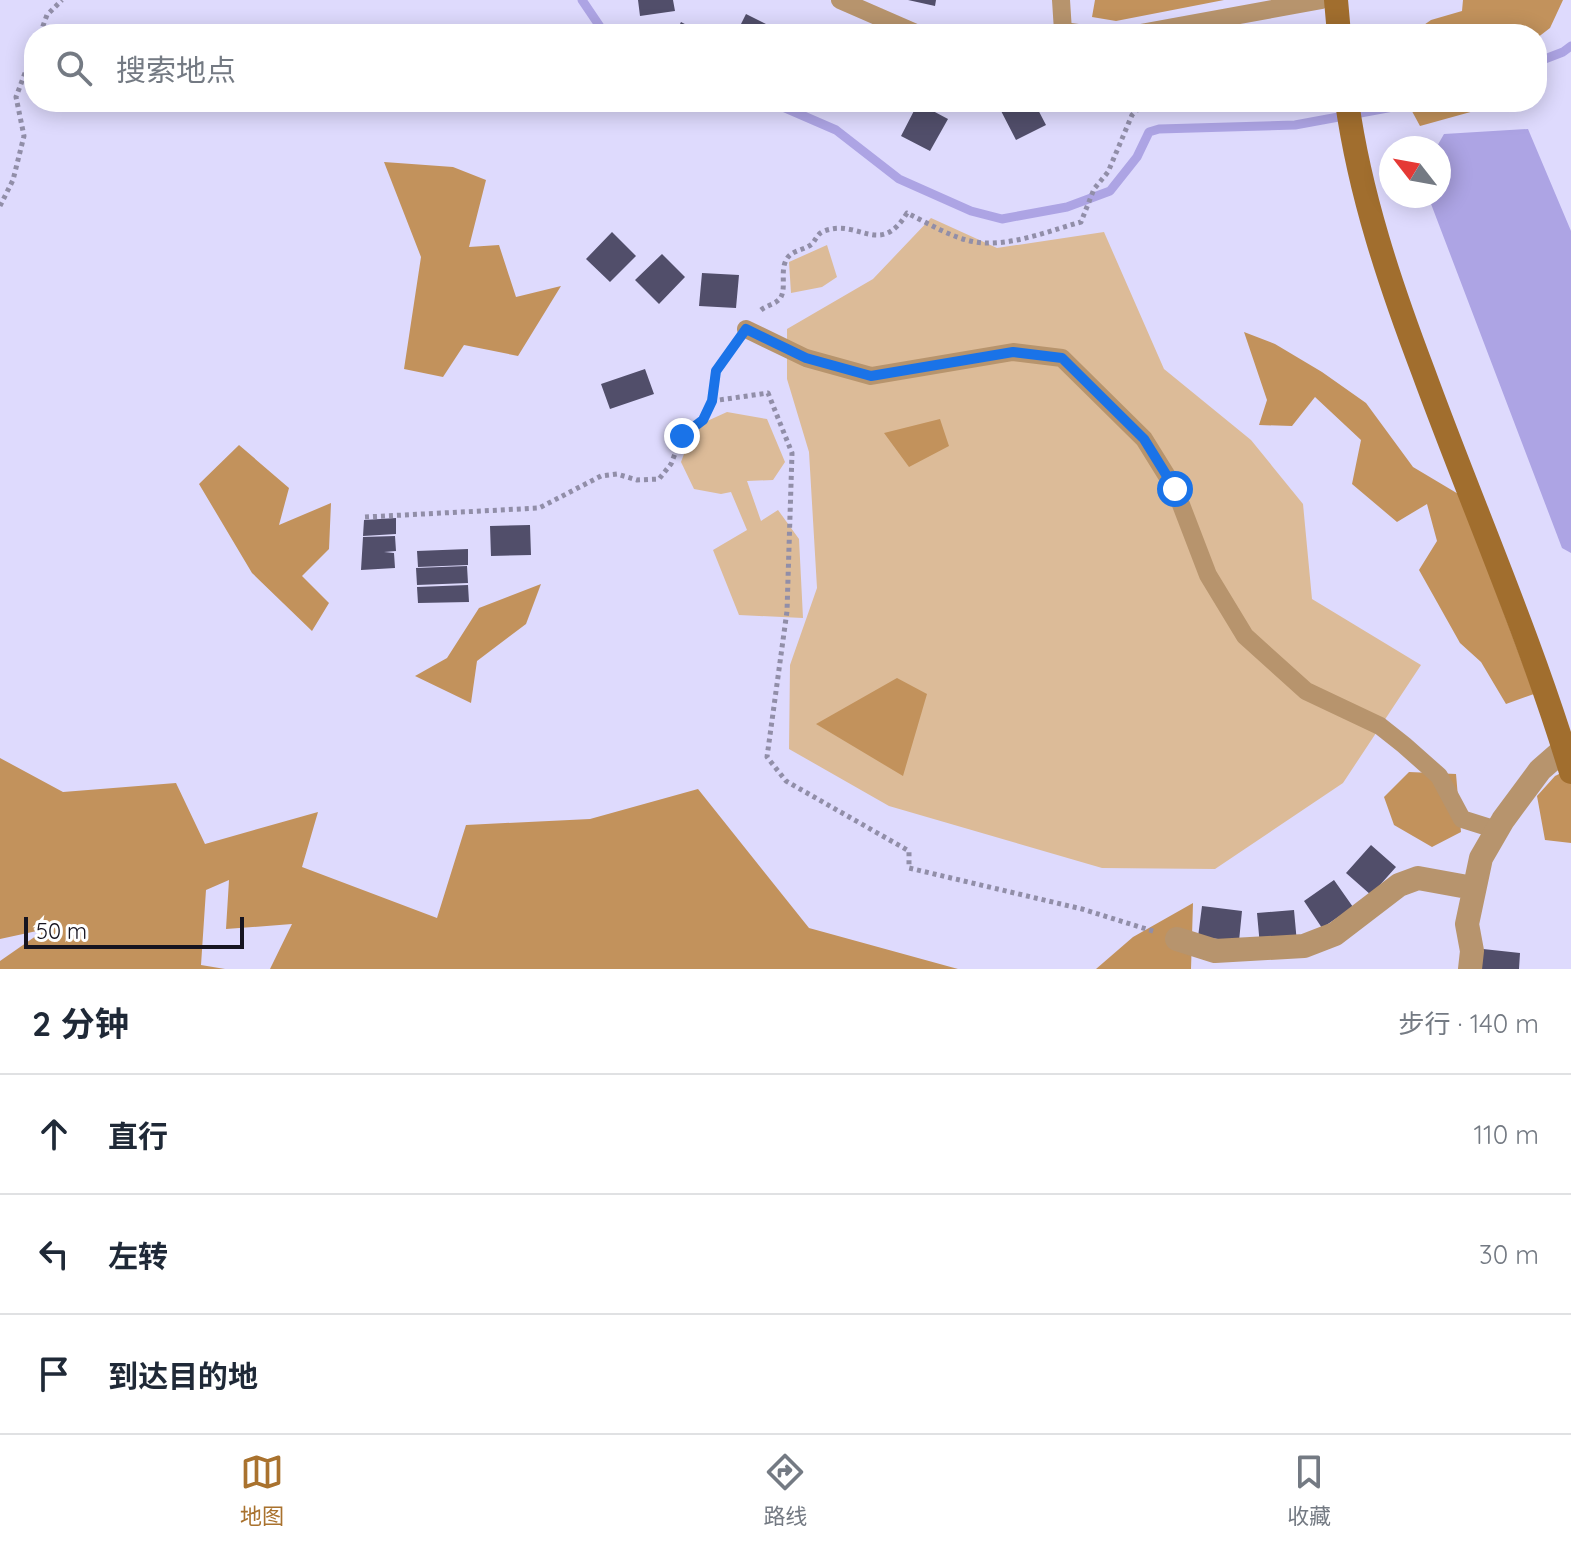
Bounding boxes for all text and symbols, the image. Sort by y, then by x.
search box [24,24,1547,112]
icon: search [52,46,96,90]
text: 搜索地点 [116,51,236,89]
north arrow [1379,136,1451,208]
route end [664,418,700,454]
route start [1157,471,1193,507]
scale bar [24,913,244,949]
text: 50 m [36,917,87,945]
text: 2 分钟 [32,1002,129,1045]
text: 步行 · 140 m [1399,1007,1539,1040]
icon: ahead [32,1112,76,1156]
text: 直行 [108,1117,168,1155]
text: 110 m [1473,1118,1539,1151]
icon: left [32,1232,76,1276]
text: 左转 [108,1237,168,1275]
text: 30 m [1479,1238,1539,1271]
icon: arrive [32,1352,76,1396]
text: 到达目的地 [108,1357,258,1395]
tab: 地图 [240,1450,284,1530]
tab: 路线 [763,1450,807,1530]
tab: 收藏 [1287,1450,1331,1530]

